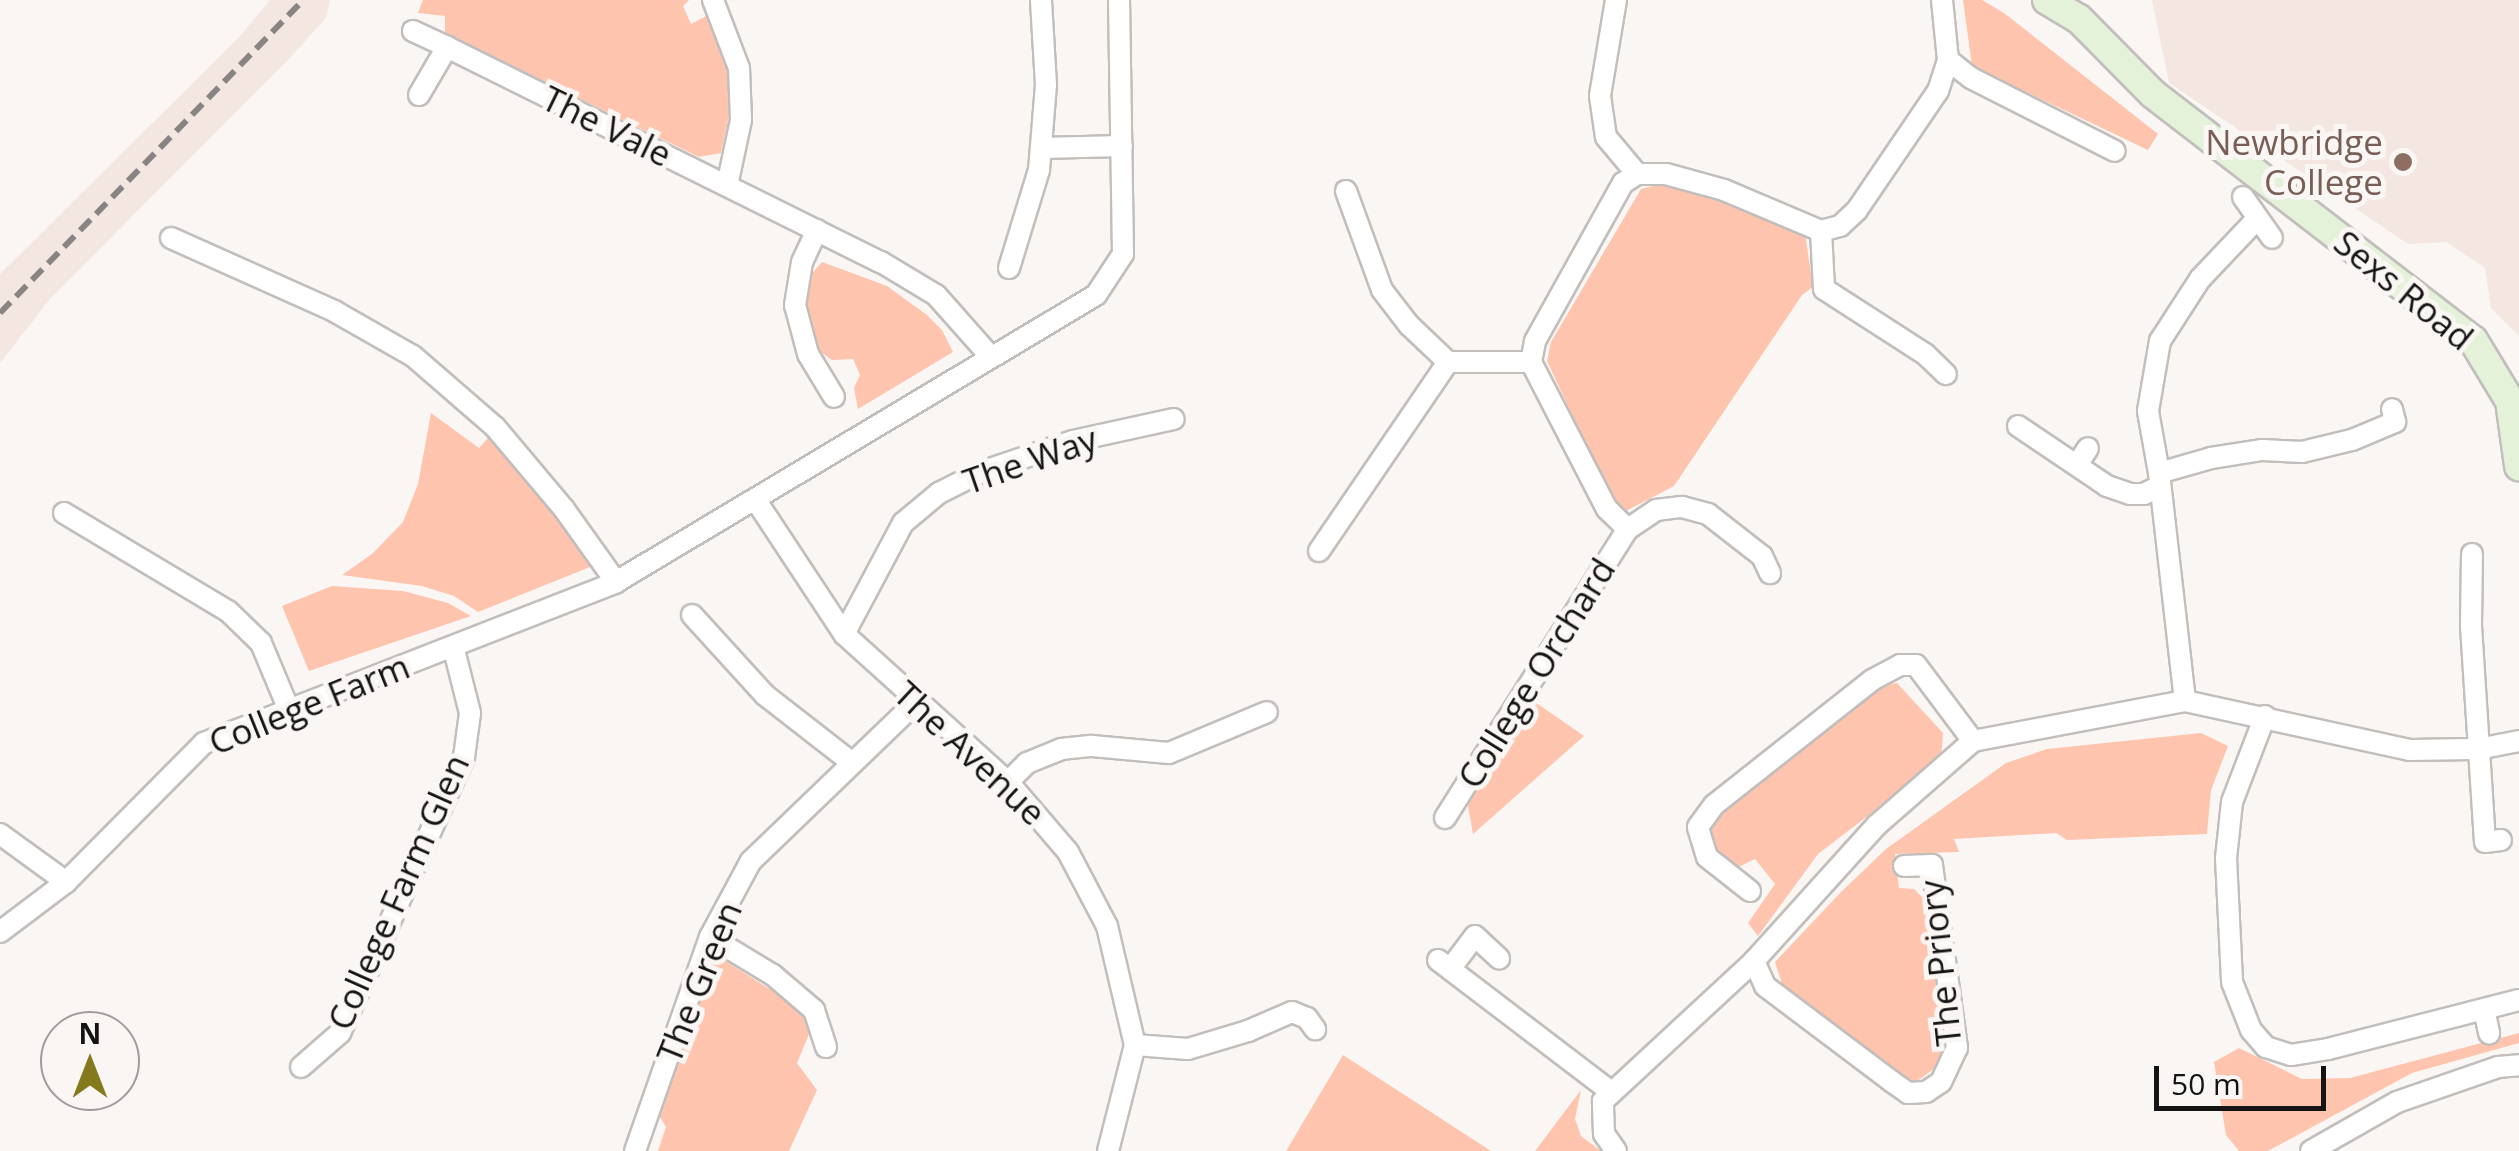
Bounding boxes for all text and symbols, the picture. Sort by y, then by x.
street label: The Vale [536,77,678,175]
place label: Newbridge College [2205,121,2383,203]
marker: Newbridge College [2392,151,2414,173]
street label: Sexs Road [2326,221,2482,359]
street label: The Way [958,418,1102,502]
street label: College Orchard [1448,550,1624,796]
street label: College Farm [203,645,415,763]
street label: The Avenue [886,672,1054,834]
street label: College Farm Glen [318,748,478,1036]
street label: The Priory [1910,878,1970,1048]
street label: The Green [648,895,750,1069]
north arrow [40,1011,140,1111]
text: N [79,1014,101,1052]
scale bar [2159,1046,2332,1108]
text: 50 m [2171,1063,2241,1104]

